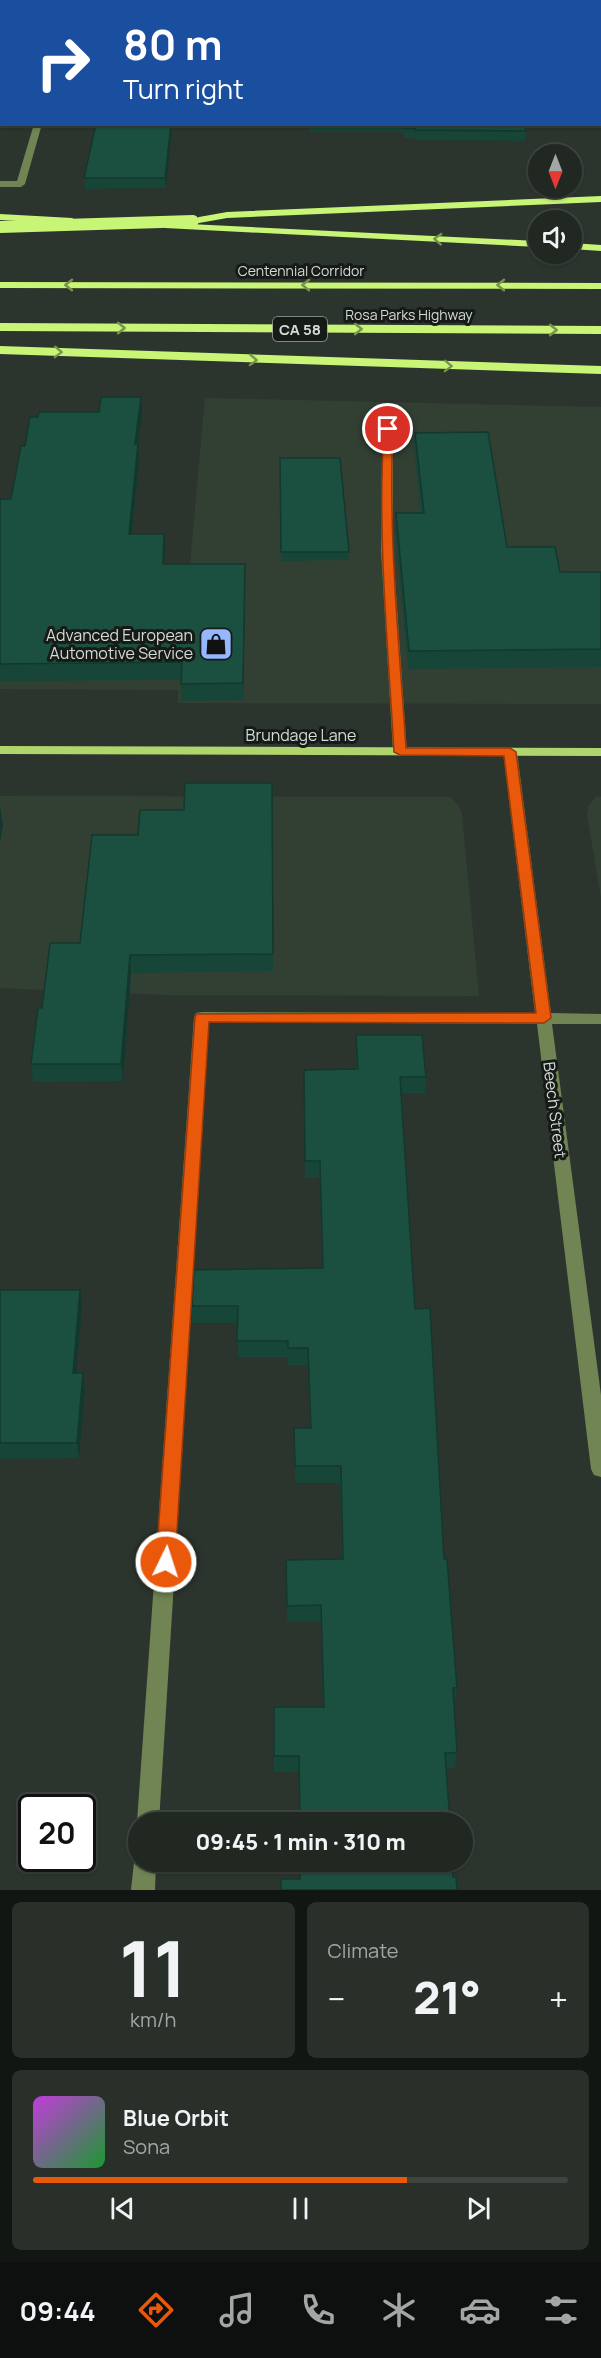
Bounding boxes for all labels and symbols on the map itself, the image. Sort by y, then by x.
north arrow [528,144,582,198]
one-way arrow [434,233,443,246]
street label: Centennial Corridor [238,261,364,280]
one-way arrow [64,279,73,291]
one-way arrow [301,279,310,291]
one-way arrow [496,279,505,291]
street label: Rosa Parks Highway [345,305,473,324]
road number: CA 58 [273,317,327,341]
one-way arrow [117,322,126,334]
one-way arrow [354,323,363,335]
one-way arrow [549,324,558,336]
one-way arrow [54,346,63,359]
one-way arrow [249,354,258,366]
one-way arrow [444,360,453,372]
pin [362,403,413,454]
place label: Advanced European Automotive Service [46,624,193,664]
shop icon: Advanced European Automotive Service [198,626,234,662]
street label: Brundage Lane [246,724,356,746]
street label: Beech Street [538,1060,572,1160]
position arrow [134,1530,198,1594]
speed limit sign: 20 [18,1794,96,1872]

